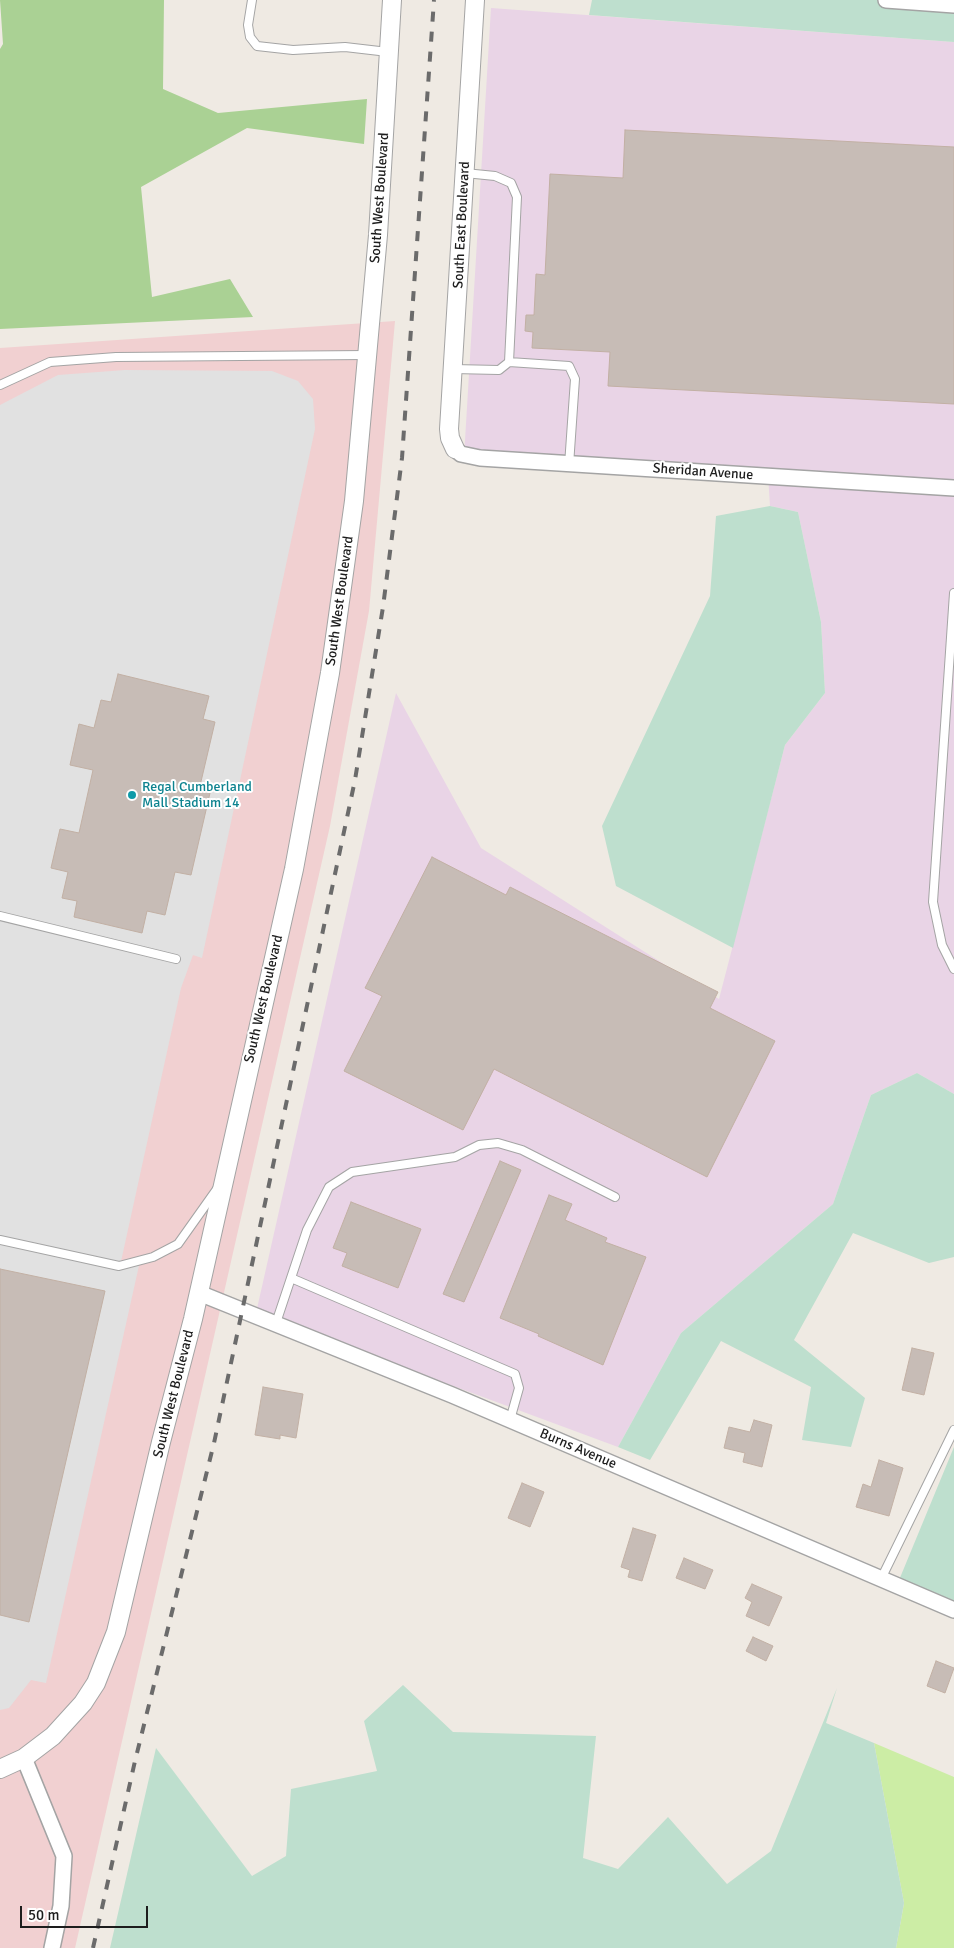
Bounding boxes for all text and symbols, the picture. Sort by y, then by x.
street label: South West Boulevard [367,132,393,264]
street label: South East Boulevard [450,161,474,289]
street label: Sheridan Avenue [652,460,754,484]
street label: South West Boulevard [323,535,357,667]
place label: Regal Cumberland Mall Stadium 14 [142,779,252,812]
marker: Regal Cumberland Mall Stadium 14 [126,789,138,801]
street label: South West Boulevard [241,933,287,1065]
street label: South West Boulevard [150,1328,198,1460]
street label: Burns Avenue [537,1425,619,1473]
scale bar [22,1896,150,1928]
text: 50 m [28,1906,59,1924]

